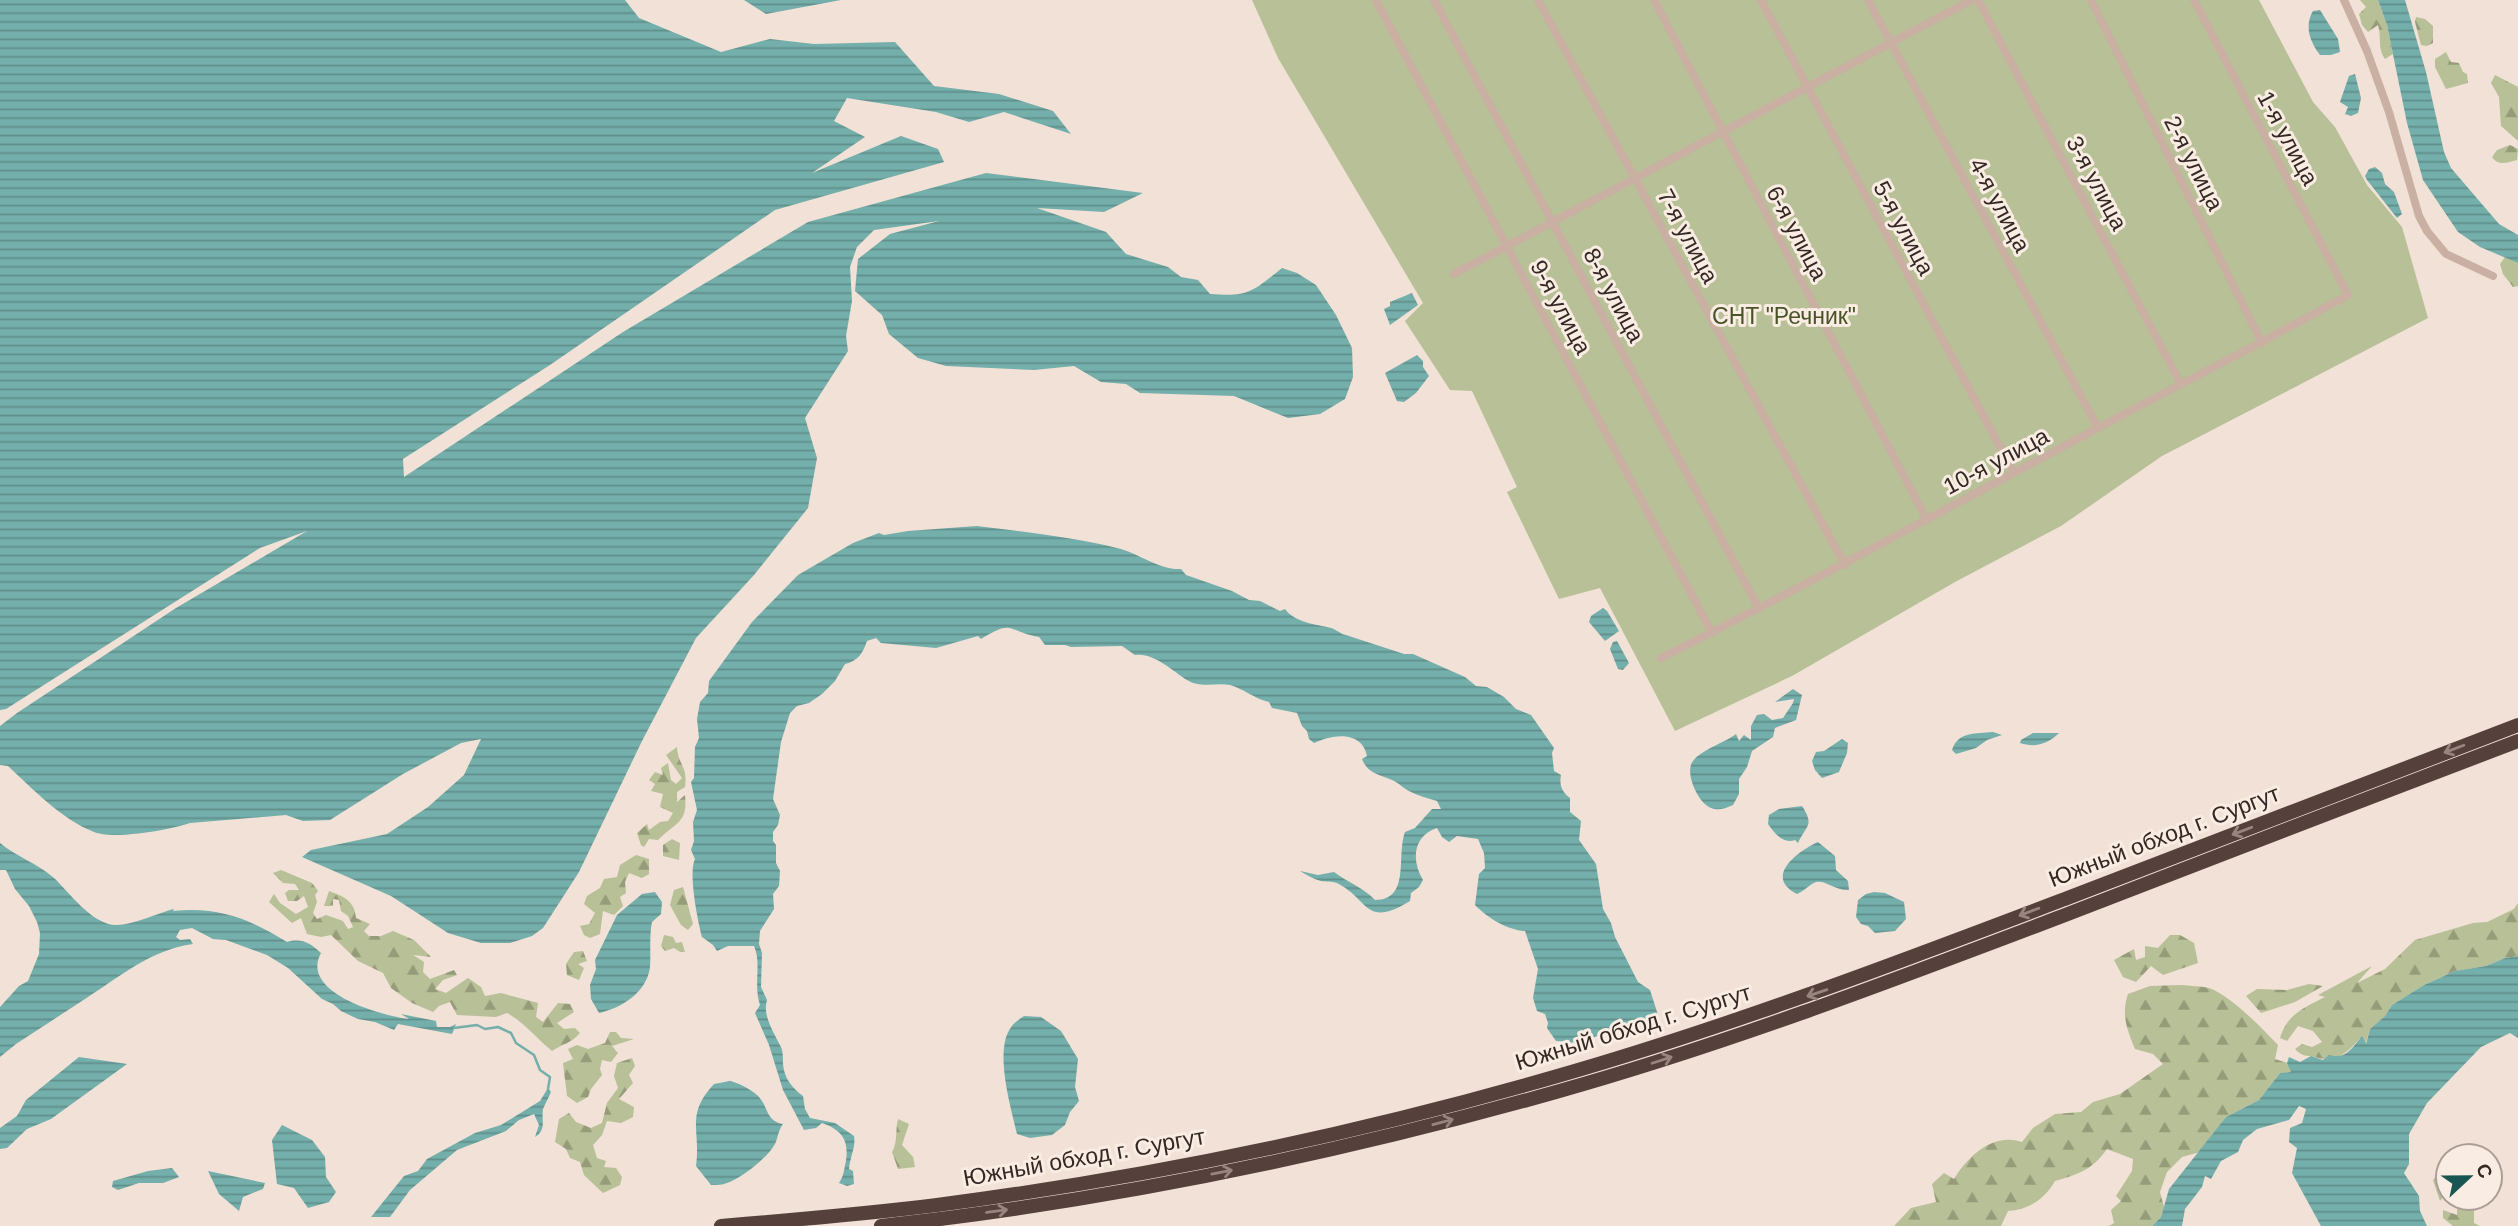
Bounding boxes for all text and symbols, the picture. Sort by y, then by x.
street label: 1-я улица [2252,87,2324,190]
street label: 2-я улица [2159,111,2229,215]
street label: 3-я улица [2061,132,2133,235]
street label: 4-я улица [1964,154,2036,257]
street label: 5-я улица [1868,177,1940,280]
street label: 6-я улица [1761,182,1833,285]
street label: 7-я улица [1652,185,1724,288]
street label: 8-я улица [1578,244,1650,347]
street label: 9-я улица [1525,256,1597,359]
park label: СНТ "Речник" [1712,303,1856,329]
street label: 10-я улица [1939,422,2053,500]
one-way arrow [2444,744,2466,757]
street label: Южный обход г. Сургут [2045,780,2283,892]
one-way arrow [2231,826,2253,838]
one-way arrow [2019,907,2041,920]
street label: Южный обход г. Сургут [1512,979,1754,1075]
one-way arrow [1806,988,1828,1000]
one-way arrow [1651,1052,1673,1065]
one-way arrow [1432,1115,1454,1128]
street label: Южный обход г. Сургут [961,1123,1207,1191]
north arrow [2434,1142,2504,1212]
text: С [2472,1161,2497,1181]
one-way arrow [1210,1165,1232,1178]
one-way arrow [986,1204,1008,1217]

